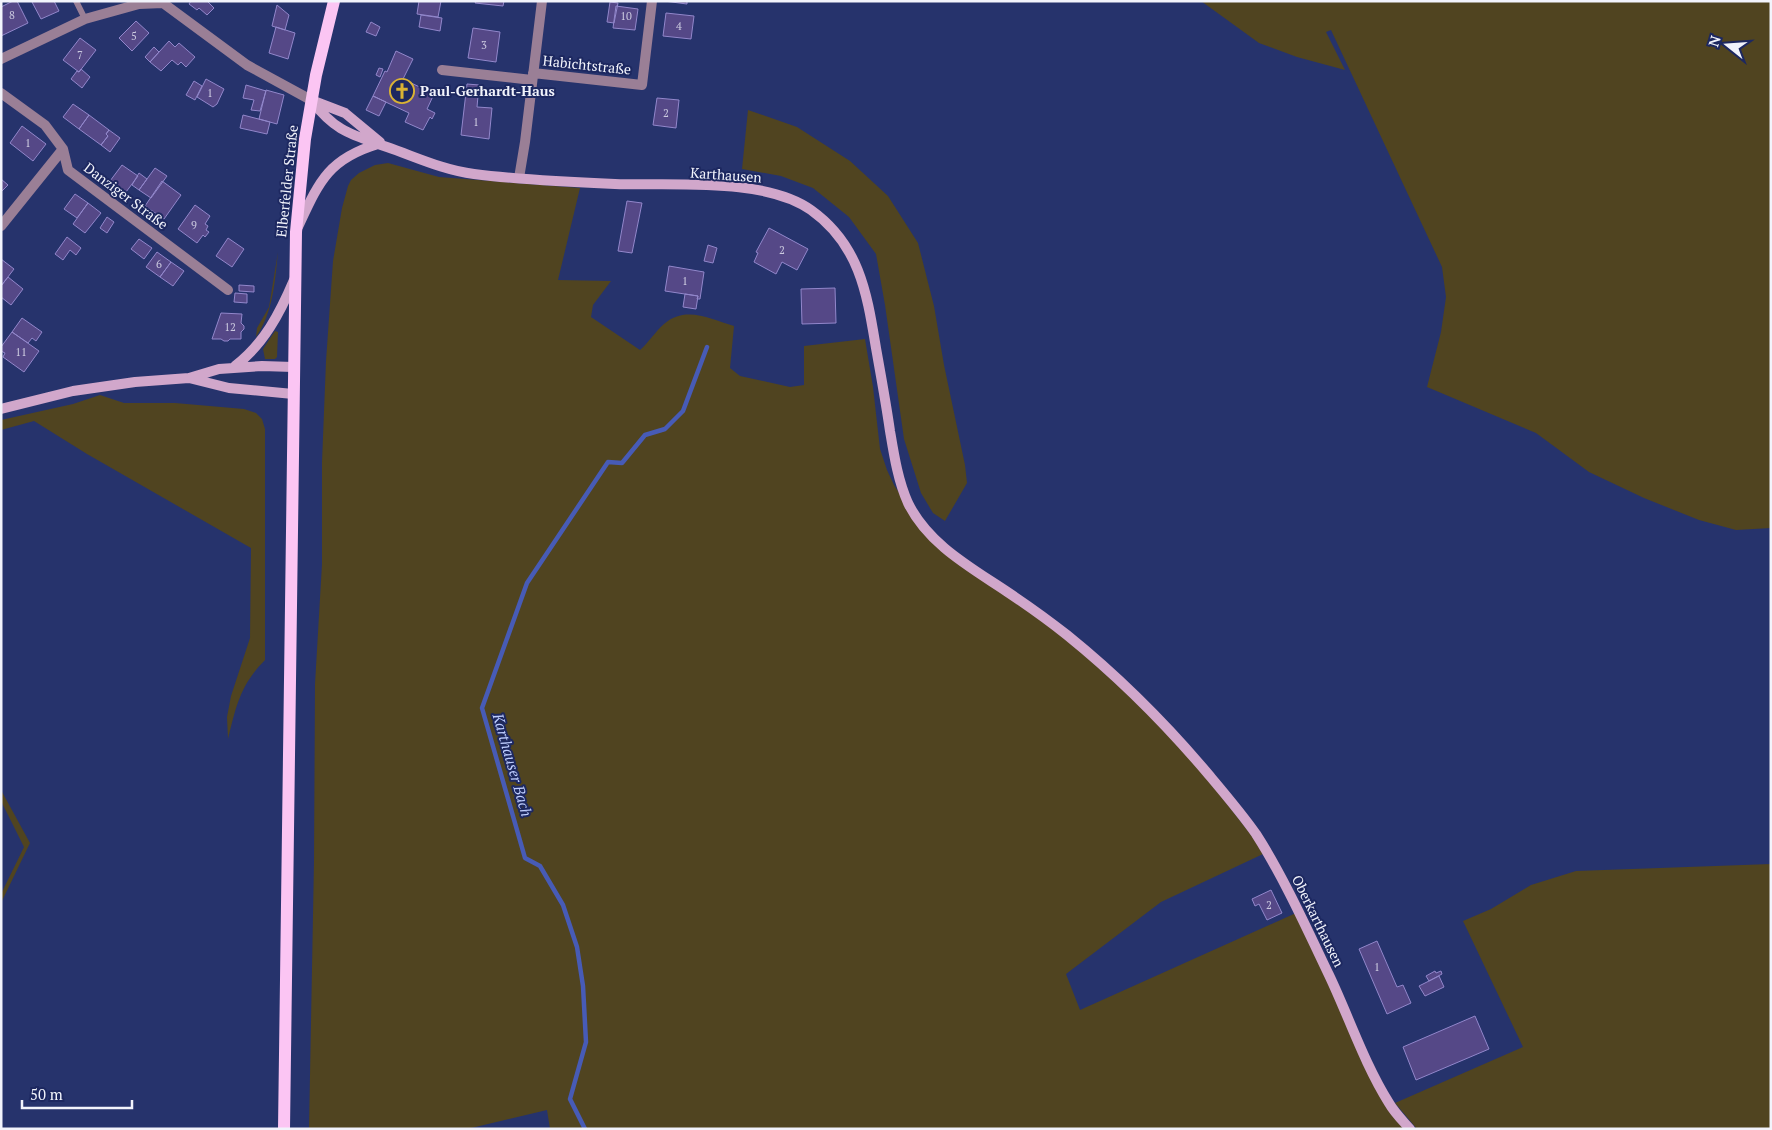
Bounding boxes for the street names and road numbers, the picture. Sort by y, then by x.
street label: Habichtstraße [542,50,632,79]
street label: Elberfelder Straße [271,124,302,238]
street label: Danziger Straße [80,158,172,233]
street label: Karthausen [690,163,763,187]
street label: Oberkarthausen [1288,872,1349,971]

